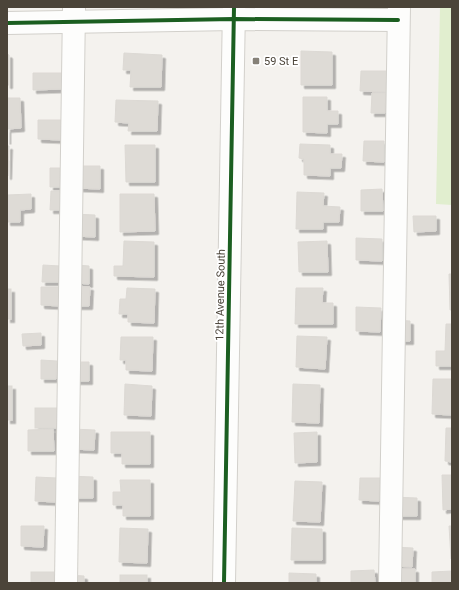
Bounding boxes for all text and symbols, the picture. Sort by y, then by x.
place label: 59 St E [264,55,298,68]
marker: 59 St E [251,56,261,66]
street label: 12th Avenue South [213,249,228,341]

